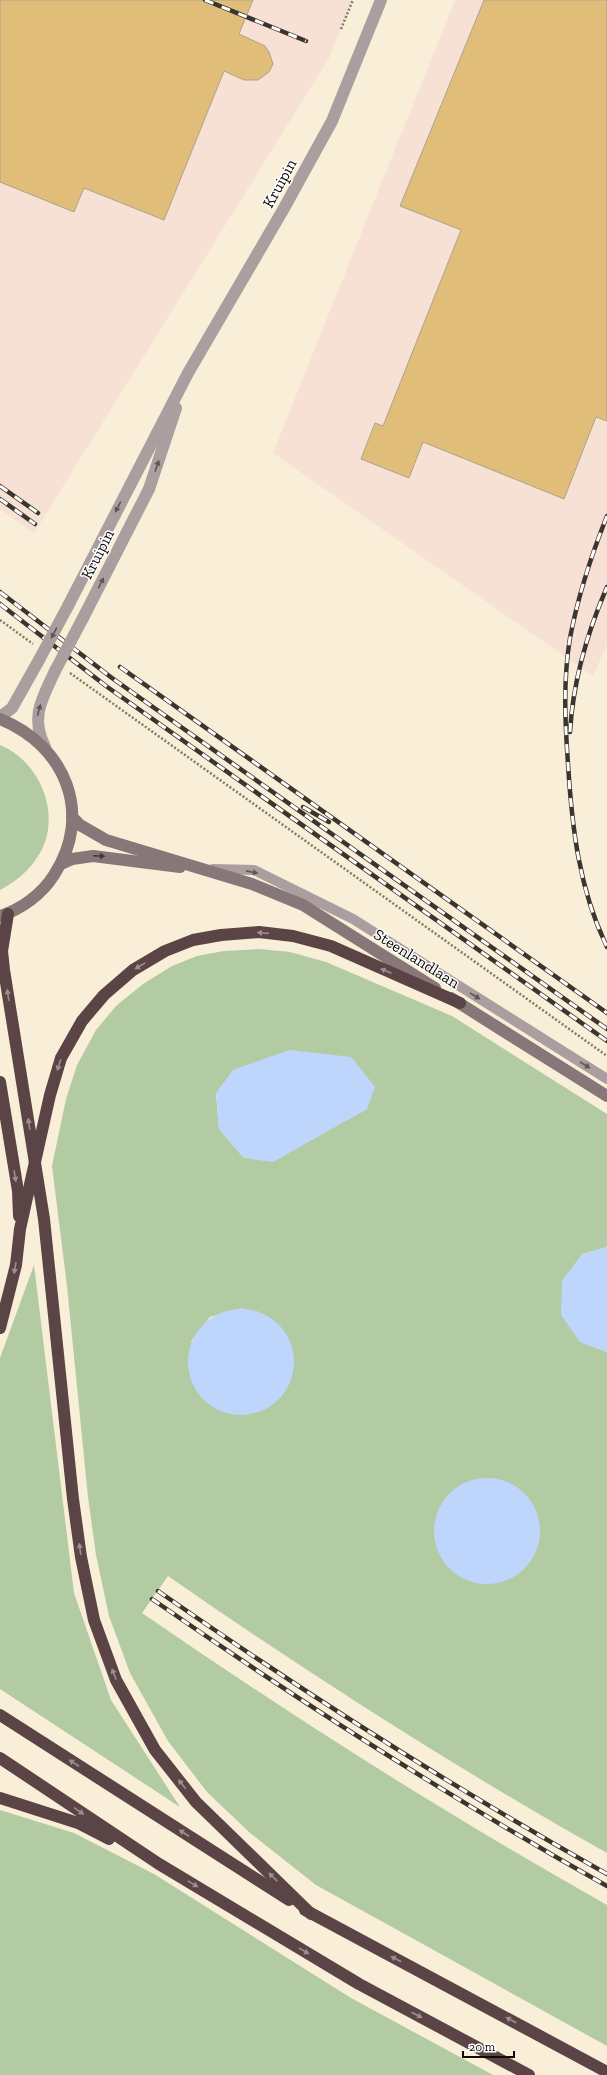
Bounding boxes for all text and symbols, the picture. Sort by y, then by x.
street label: Kruipin [258,155,301,211]
one-way arrow [154,460,160,472]
one-way arrow [115,501,121,513]
street label: Kruipin [77,526,118,582]
one-way arrow [97,577,104,589]
one-way arrow [50,627,57,639]
one-way arrow [36,704,42,716]
one-way arrow [93,853,106,859]
one-way arrow [246,869,258,875]
street label: Steenlandlaan [370,925,464,993]
one-way arrow [257,929,269,936]
one-way arrow [134,963,146,970]
one-way arrow [380,968,391,974]
one-way arrow [5,989,11,1002]
one-way arrow [469,992,481,999]
one-way arrow [56,1060,62,1072]
one-way arrow [580,1061,590,1069]
one-way arrow [26,1118,32,1130]
one-way arrow [12,1170,18,1182]
one-way arrow [12,1262,18,1274]
one-way arrow [77,1543,83,1555]
one-way arrow [111,1667,117,1679]
one-way arrow [68,1759,80,1766]
one-way arrow [178,1779,186,1790]
one-way arrow [74,1807,84,1815]
one-way arrow [178,1829,190,1836]
one-way arrow [268,1872,278,1882]
one-way arrow [187,1881,199,1888]
one-way arrow [299,1947,309,1955]
one-way arrow [390,1956,402,1962]
one-way arrow [411,2012,423,2019]
one-way arrow [505,2017,517,2024]
scale bar [463,2033,514,2059]
text: 20 m [469,2040,496,2054]

